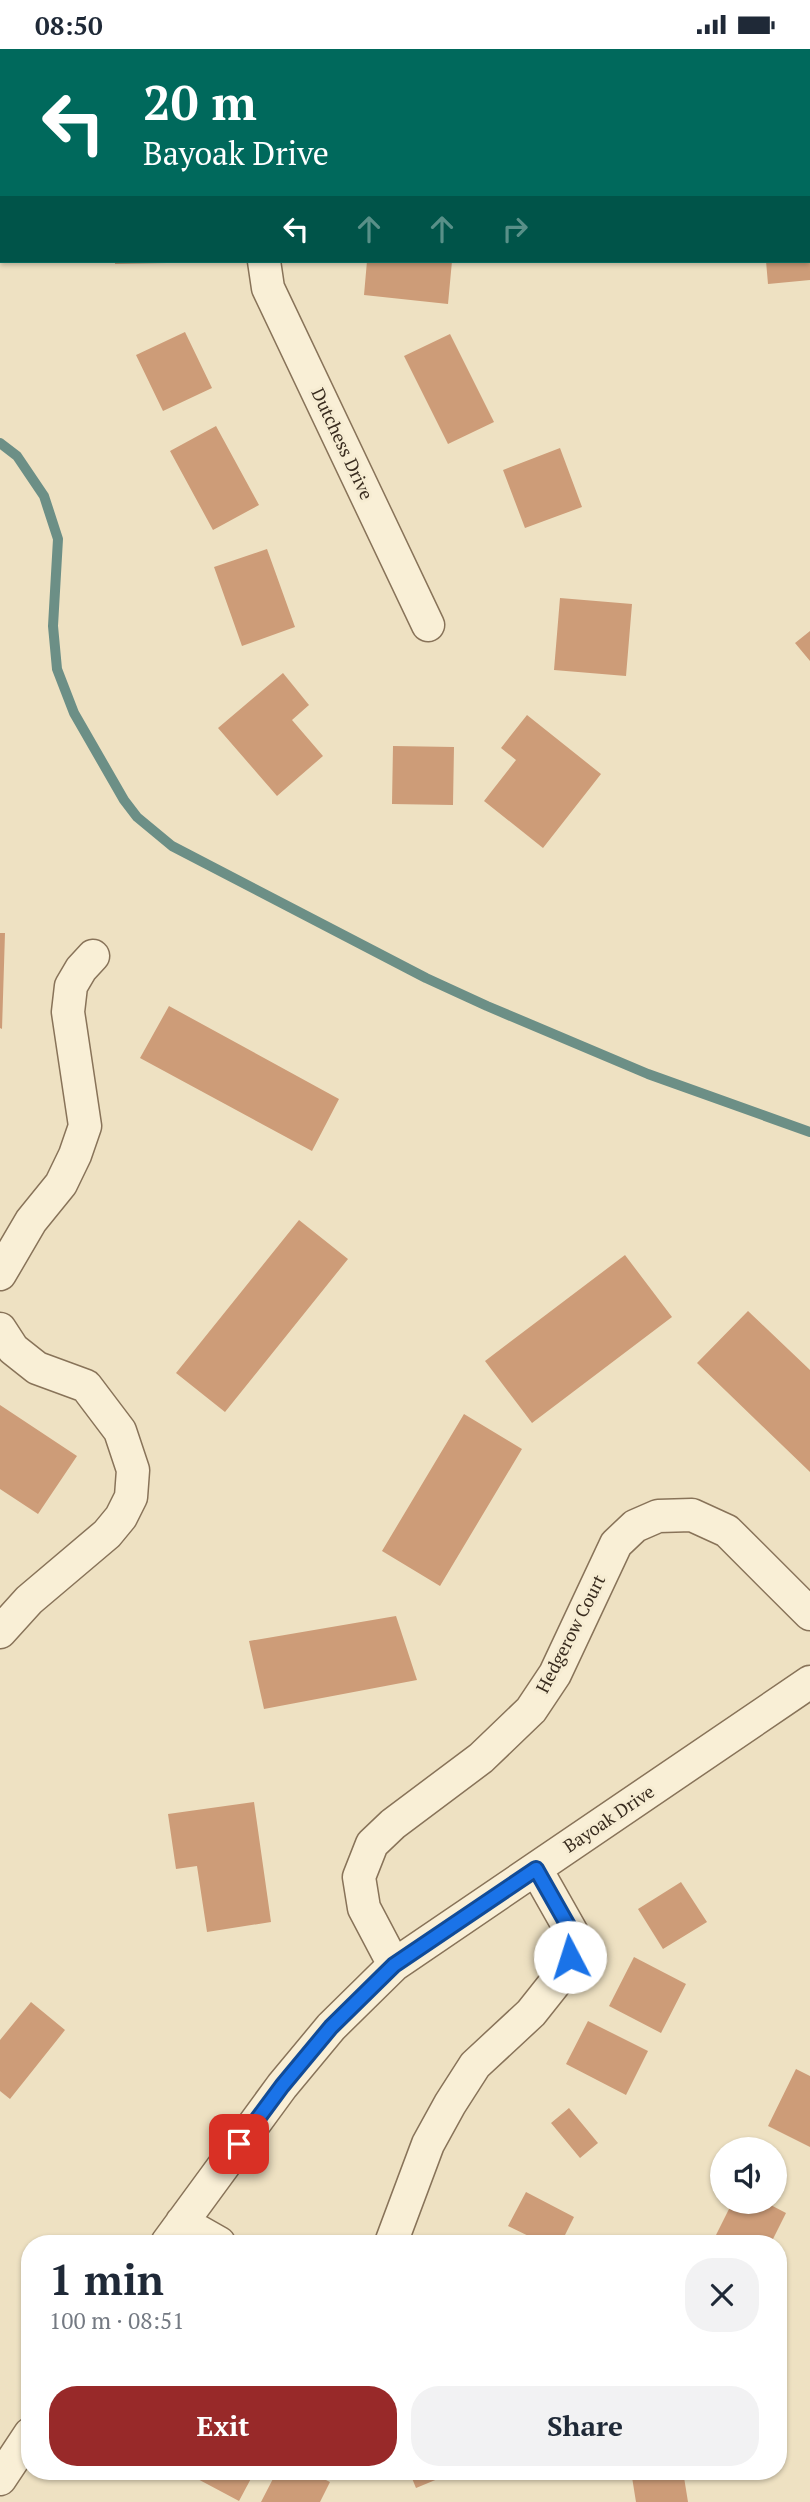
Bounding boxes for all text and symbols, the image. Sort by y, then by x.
text: 08:50 [35,8,103,42]
text: 20 m [143,69,257,134]
icon: left [28,77,119,168]
text: Bayoak Drive [143,132,329,174]
icon: left [277,210,315,248]
icon: ahead [350,210,388,248]
icon: ahead [423,210,461,248]
icon: right [496,210,534,248]
street label: Dutchess Drive [307,384,379,503]
street label: Hedgerow Court [530,1570,610,1697]
street label: Bayoak Drive [558,1779,658,1857]
position arrow [533,1920,607,1994]
pin [209,2114,269,2174]
icon: arrive [220,2125,258,2163]
map controls [710,2137,787,2214]
button: sound [710,2137,787,2214]
text: 1 min [49,2251,164,2307]
button: close [685,2258,759,2332]
text: 100 m · 08:51 [49,2305,184,2336]
button: Exit [49,2386,397,2466]
button: Share [411,2386,759,2466]

